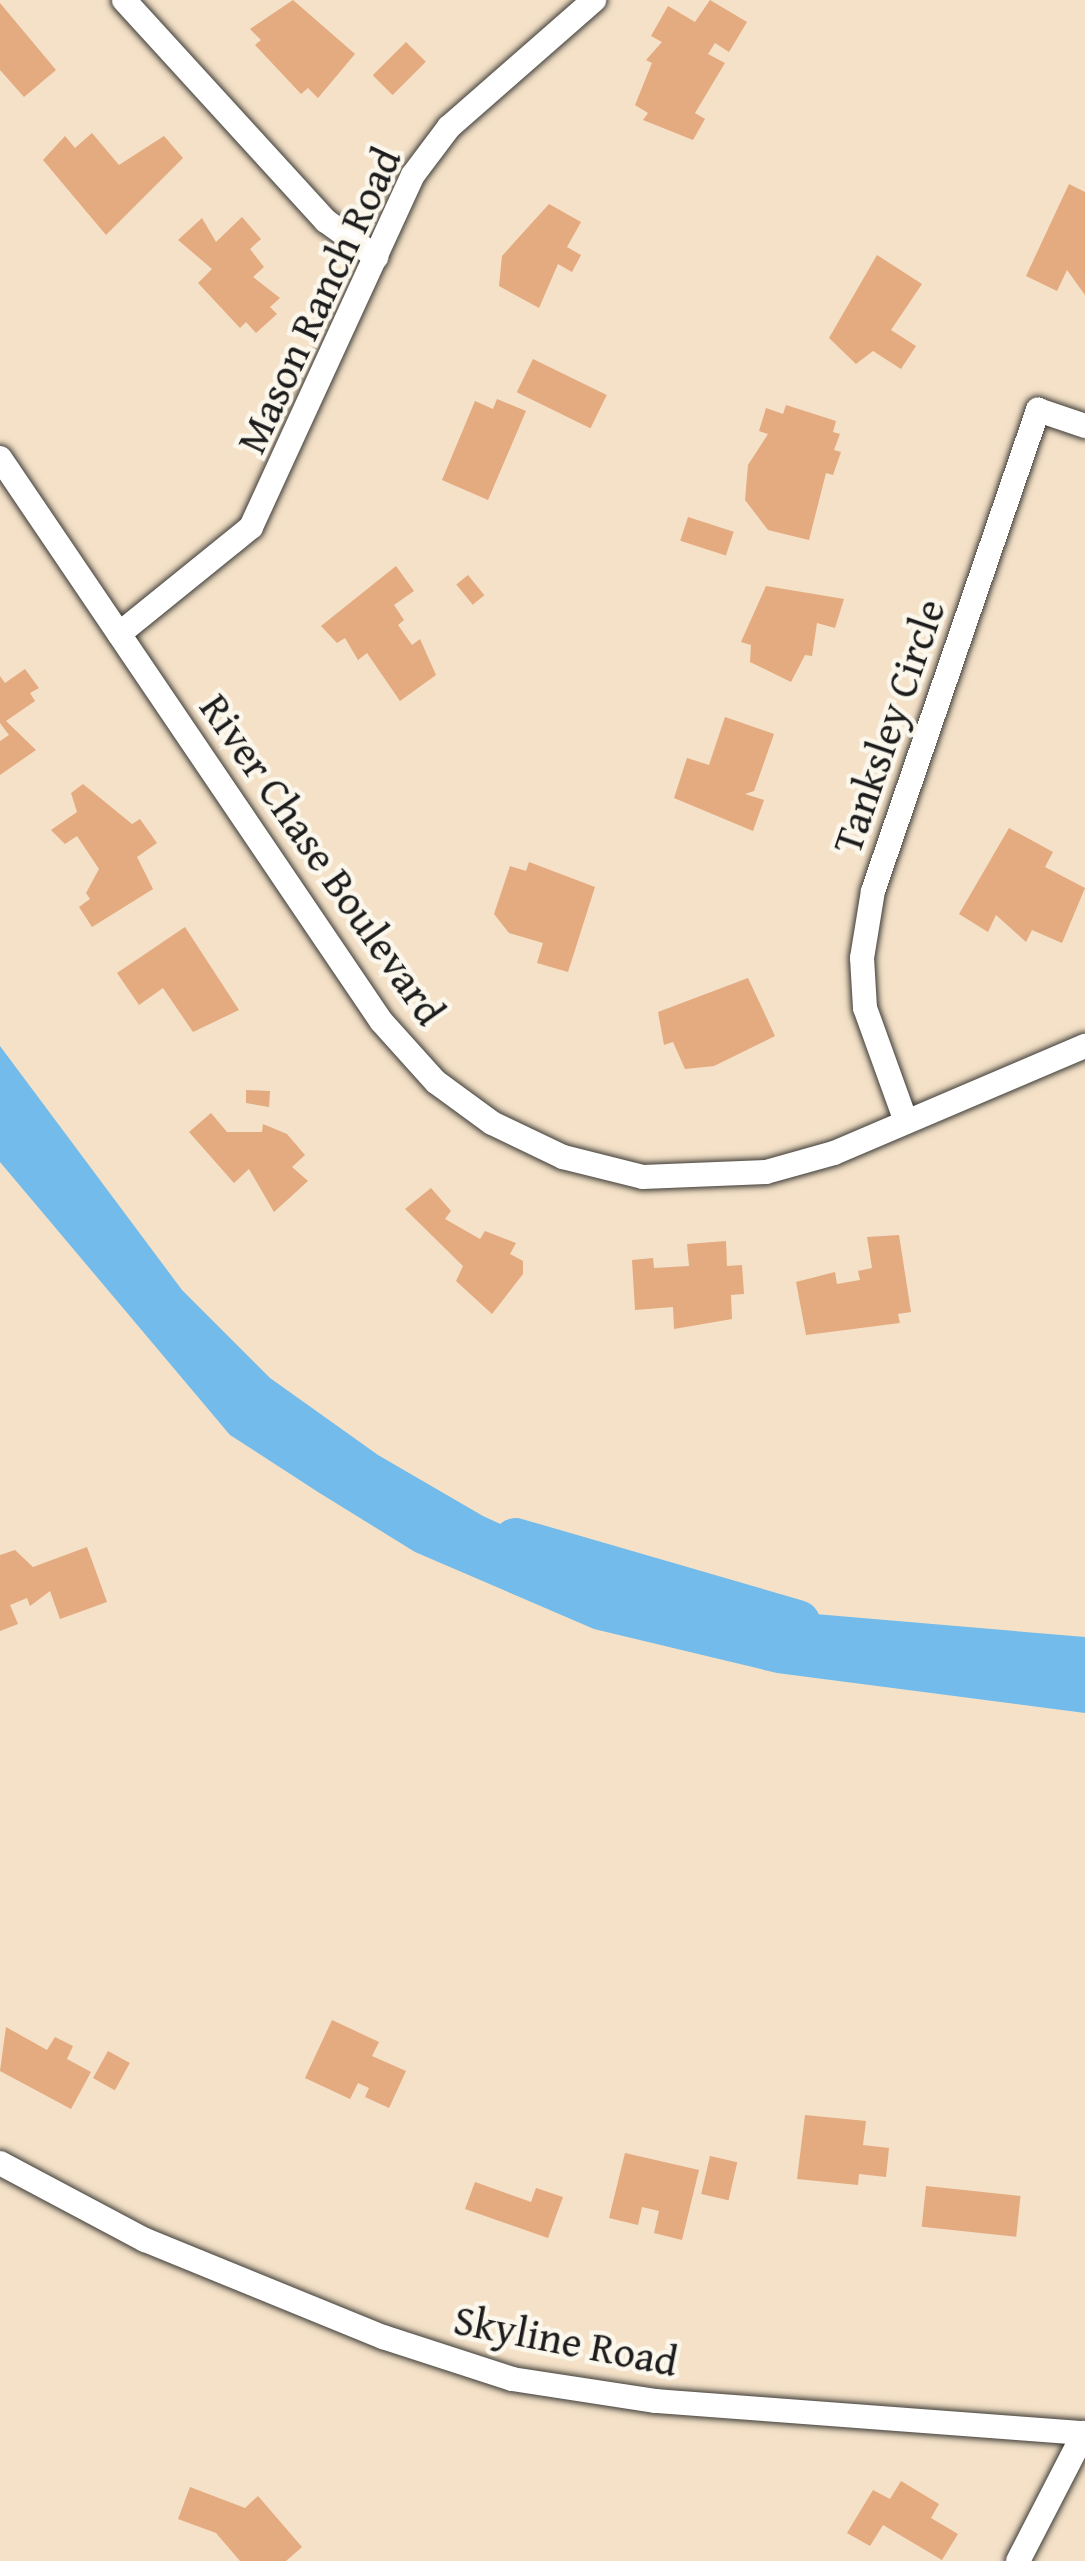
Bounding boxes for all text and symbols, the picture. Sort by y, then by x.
street label: Mason Ranch Road [225,139,411,461]
street label: Tanksley Circle [821,592,955,860]
street label: River Chase Boulevard [190,684,456,1034]
street label: Skyline Road [450,2294,682,2386]

